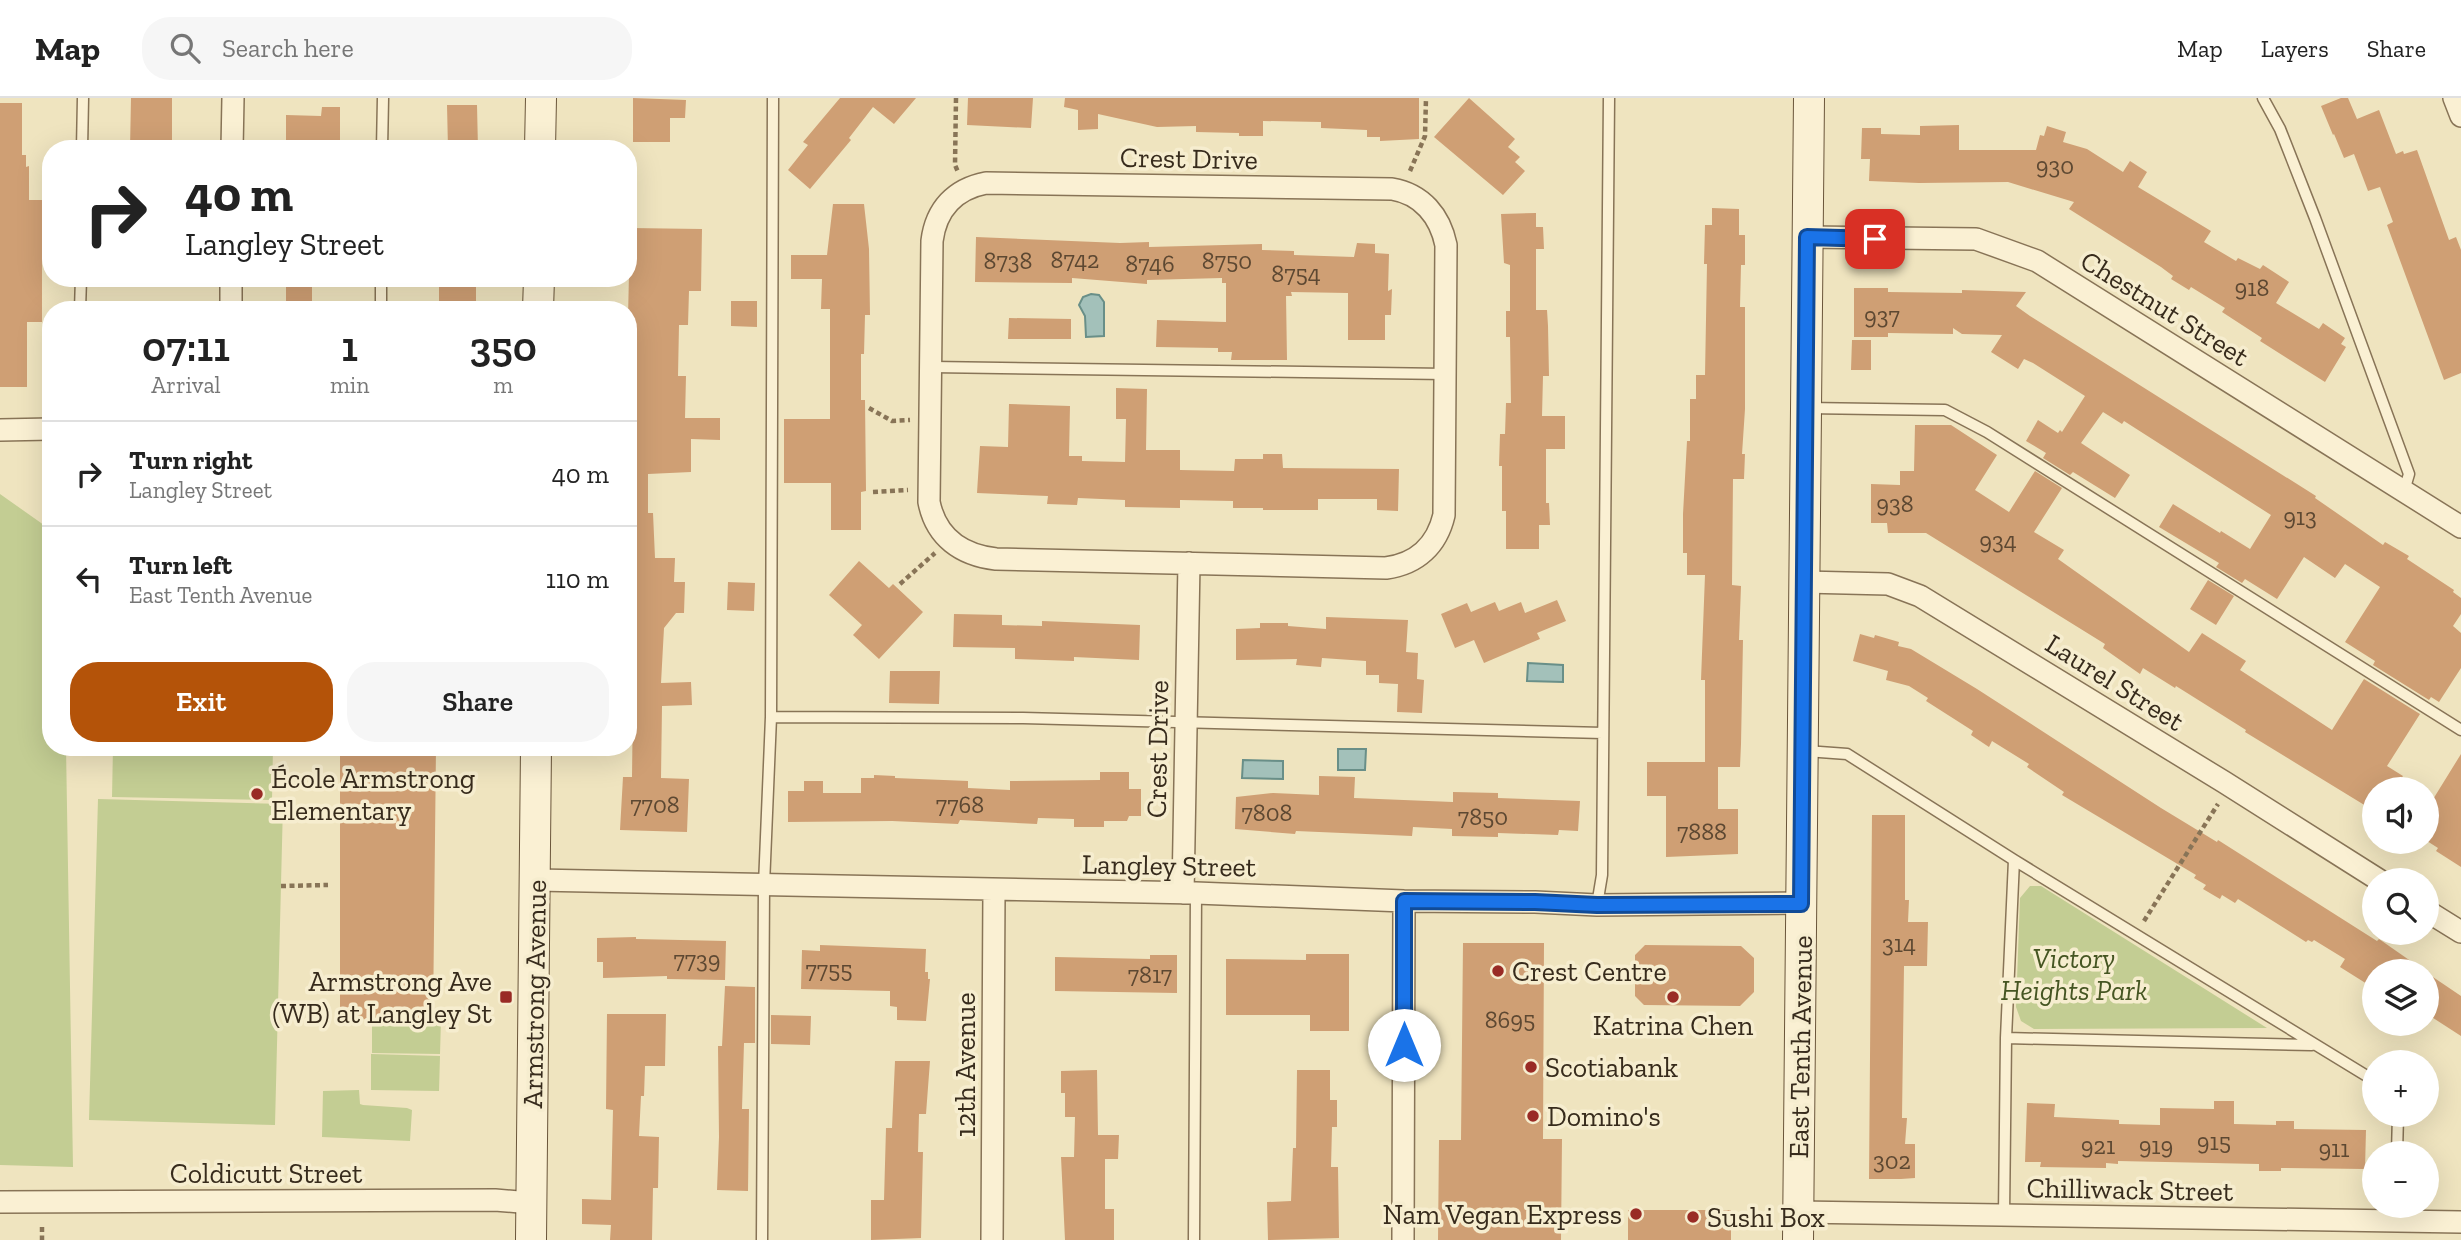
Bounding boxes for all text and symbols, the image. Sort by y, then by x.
search box [142,17,632,80]
text: Map [35,29,100,68]
icon: search [166,29,204,67]
text: Search here [222,32,354,64]
text: Map [2177,34,2223,63]
text: Layers [2261,34,2329,63]
text: Share [2367,34,2426,63]
street label: Crest Drive [1120,141,1258,176]
house number: 930 [2036,151,2074,180]
text: 40 m [185,165,293,224]
icon: right [70,168,161,259]
pin [1845,209,1905,269]
icon: arrive [1856,220,1894,258]
text: Langley Street [185,225,384,263]
street label: Chestnut Street [2075,244,2255,374]
house number: 8742 [1051,245,1099,274]
house number: 8738 [984,246,1032,275]
house number: 8750 [1202,246,1252,275]
house number: 8746 [1125,249,1175,278]
house number: 8754 [1271,259,1321,288]
house number: 918 [2235,273,2269,302]
house number: 937 [1864,301,1900,330]
text: 07:11 [142,321,230,372]
text: 1 [341,321,358,372]
text: 350 [469,321,537,372]
text: Arrival [151,371,221,399]
text: min [330,371,369,399]
text: m [493,371,513,399]
text: Turn right [129,444,252,476]
icon: right [70,455,108,493]
text: 40 m [552,458,609,490]
text: Langley Street [129,476,272,504]
house number: 938 [1876,489,1914,518]
house number: 913 [2283,502,2317,531]
house number: 934 [1979,526,2017,555]
text: Turn left [129,549,232,581]
icon: left [70,560,108,598]
text: 110 m [546,563,609,595]
text: East Tenth Avenue [129,581,312,609]
street label: Laurel Street [2039,627,2191,738]
button: Exit [70,662,333,742]
button: Share [347,662,609,742]
street label: Crest Drive [1140,680,1175,818]
place label: École Armstrong Elementary [271,762,475,827]
map controls [2362,777,2439,1218]
button: sound [2362,777,2439,854]
marker: École Armstrong Elementary [249,786,265,802]
house number: 7708 [630,790,680,819]
house number: 7768 [936,790,984,819]
house number: 7808 [1242,798,1292,827]
house number: 7850 [1458,802,1508,831]
house number: 7888 [1677,817,1727,846]
street label: Langley Street [1082,847,1257,884]
button: search [2362,868,2439,945]
street label: Armstrong Avenue [516,880,553,1109]
house number: 314 [1882,929,1916,958]
street label: East Tenth Avenue [1782,935,1819,1159]
park label: Victory Heights Park [2001,942,2147,1007]
house number: 7739 [673,945,721,974]
house number: 7755 [805,955,853,984]
place label: Crest Centre [1512,955,1667,988]
button: layers [2362,959,2439,1036]
house number: 7817 [1128,960,1172,989]
marker: Crest Centre [1490,963,1506,979]
place label: Armstrong Ave (WB) at Langley St [272,965,493,1030]
marker: Armstrong Ave (WB) at Langley St [498,989,514,1005]
marker: Katrina Chen [1665,989,1681,1005]
street label: 12th Avenue [949,992,982,1138]
house number: 8695 [1485,1005,1535,1034]
position arrow [1367,1008,1441,1082]
place label: Katrina Chen [1593,1009,1753,1042]
button: + [2362,1050,2439,1127]
place label: Scotiabank [1545,1051,1678,1084]
marker: Scotiabank [1523,1059,1539,1075]
place label: Domino's [1547,1100,1661,1133]
marker: Domino's [1525,1108,1541,1124]
house number: 915 [2197,1127,2231,1156]
house number: 921 [2081,1131,2115,1160]
house number: 919 [2139,1131,2173,1160]
house number: 911 [2318,1134,2350,1163]
button: − [2362,1141,2439,1218]
house number: 302 [1873,1146,1911,1175]
street label: Coldicutt Street [170,1157,363,1190]
street label: Chilliwack Street [2026,1171,2234,1208]
place label: Nam Vegan Express [1382,1198,1622,1231]
place label: Sushi Box [1707,1201,1825,1234]
marker: Nam Vegan Express [1628,1206,1644,1222]
marker: Sushi Box [1685,1209,1701,1225]

